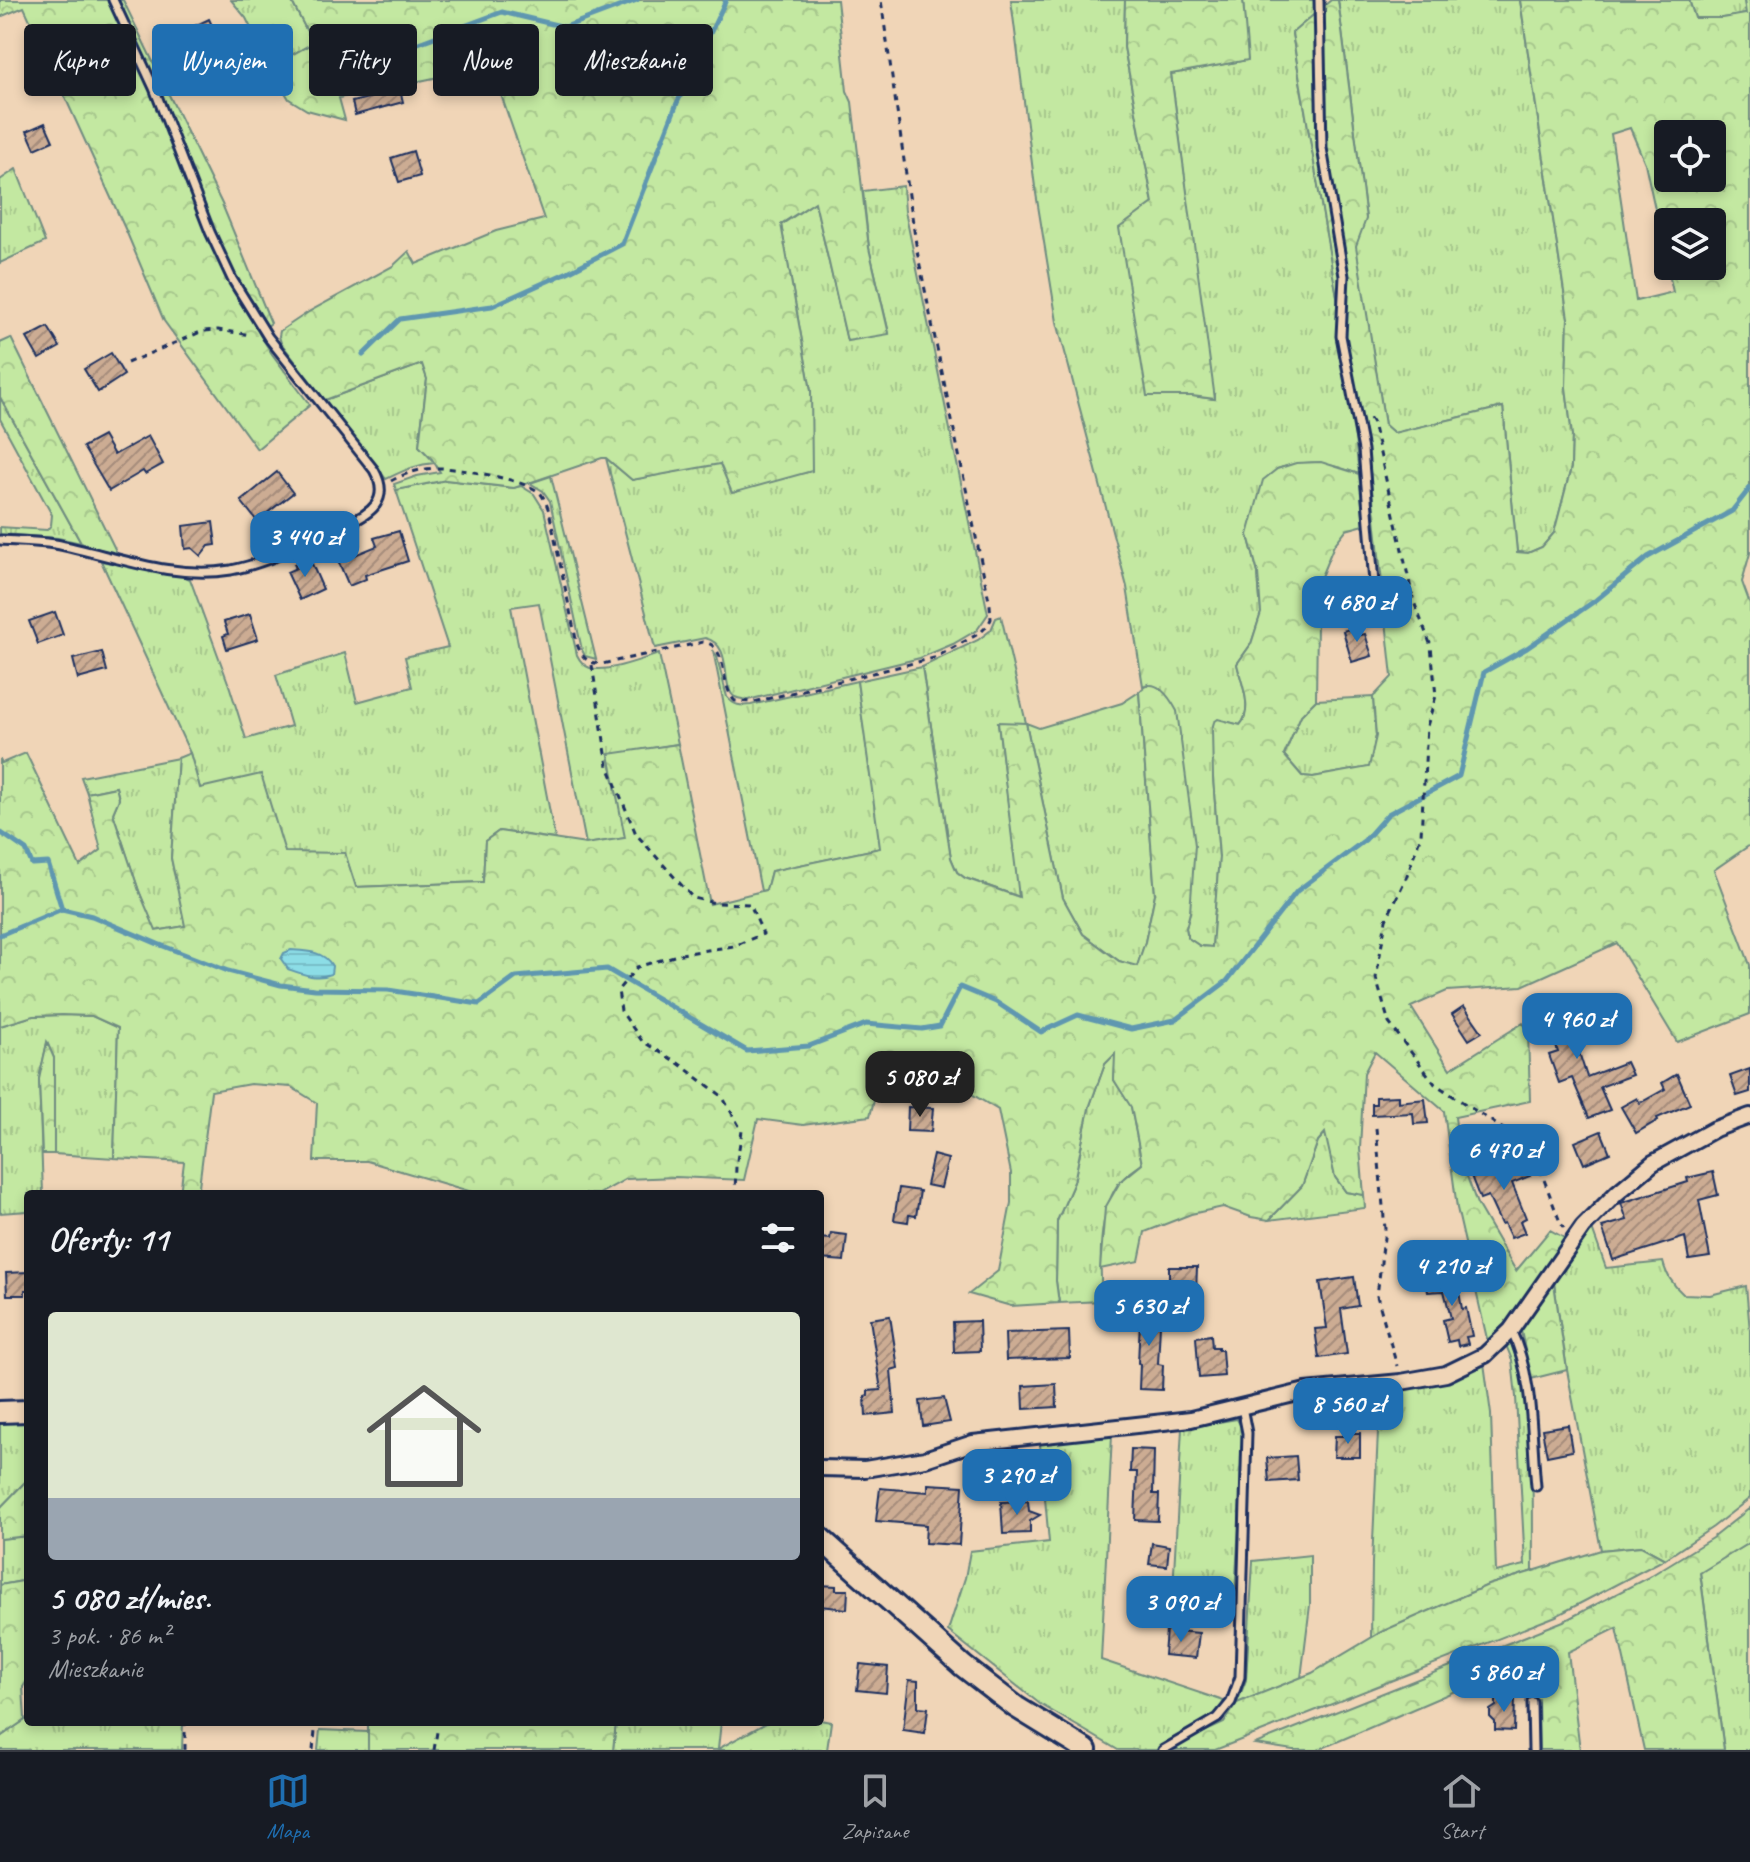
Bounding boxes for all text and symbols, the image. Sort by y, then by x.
chip: Kupno [24,24,136,96]
chip: Wynajem [152,24,293,96]
chip: Filtry [309,24,417,96]
chip: Nowe [433,24,539,96]
chip: Mieszkanie [555,24,713,96]
map controls [1654,120,1726,280]
button: locate [1654,120,1726,192]
button: layers [1654,208,1726,280]
pin: 3 440 zł [222,511,388,579]
text: 3 440 zł [268,520,342,553]
pin: 4 680 zł [1274,576,1440,644]
text: 4 680 zł [1320,585,1394,618]
pin: 4 960 zł [1494,993,1660,1061]
text: 4 960 zł [1540,1002,1614,1035]
pin: 5 080 zł [837,1051,1003,1119]
text: 5 080 zł [883,1060,957,1093]
pin: 6 470 zł [1421,1124,1587,1192]
text: 6 470 zł [1467,1133,1541,1166]
icon: filters [756,1216,800,1260]
text: Oferty: 11 [48,1217,168,1260]
pin: 4 210 zł [1369,1240,1535,1308]
text: 4 210 zł [1415,1249,1489,1282]
pin: 5 630 zł [1066,1280,1232,1348]
text: 5 630 zł [1112,1289,1186,1322]
icon: home [352,1364,496,1508]
pin: 8 560 zł [1265,1378,1431,1446]
text: 8 560 zł [1311,1387,1385,1420]
pin: 3 290 zł [934,1449,1100,1517]
text: 3 290 zł [980,1458,1054,1491]
text: 5 080 zł/mies. [48,1576,211,1619]
pin: 3 090 zł [1098,1576,1264,1644]
text: 3 090 zł [1144,1585,1218,1618]
text: 3 pok. · 86 m² [48,1619,170,1652]
pin: 5 860 zł [1421,1646,1587,1714]
text: Mieszkanie [48,1652,143,1685]
text: 5 860 zł [1467,1655,1541,1688]
tab: Mapa [266,1769,310,1845]
tab: Zapisane [842,1769,908,1845]
tab: Start [1440,1769,1484,1845]

